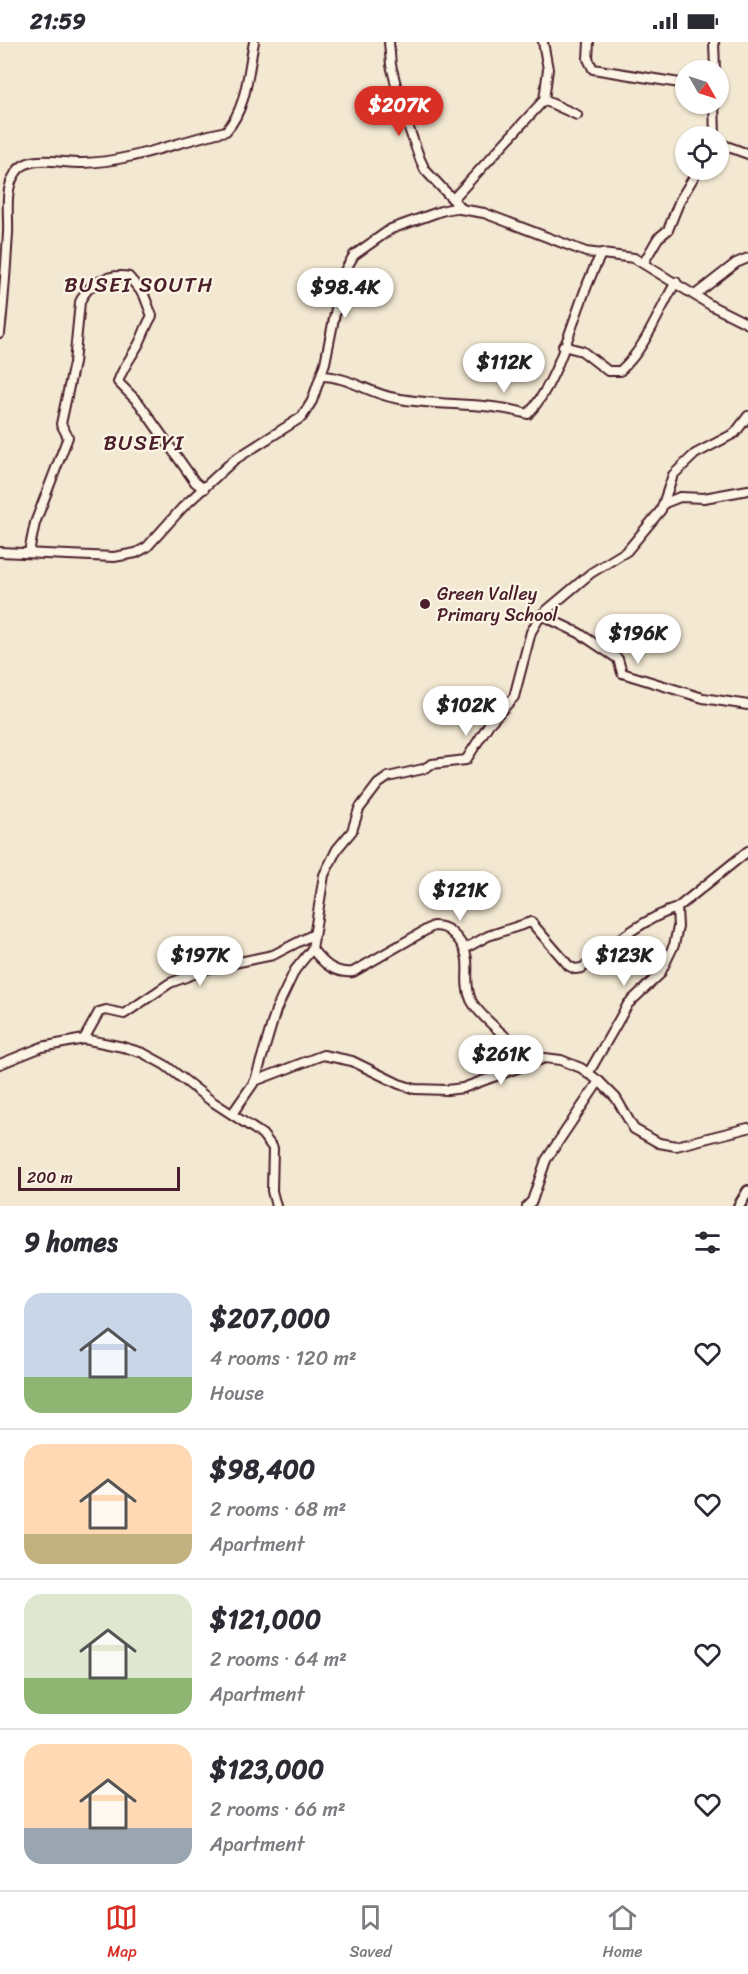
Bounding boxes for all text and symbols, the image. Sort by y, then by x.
text: 21:59 [30,2,86,41]
north arrow [675,60,729,114]
map controls [675,60,729,180]
pin: $207K [357,86,441,137]
text: $207K [368,88,430,123]
button: locate [675,126,729,180]
district label: BUSEI SOUTH [64,266,214,304]
pin: $98.4K [296,268,394,319]
text: $98.4K [311,270,379,305]
pin: $112K [462,343,546,394]
text: $112K [477,345,531,380]
district label: BUSEYI [104,424,185,462]
place label: Green Valley Primary School [437,578,559,631]
marker: Green Valley Primary School [418,597,432,611]
pin: $196K [596,614,680,665]
text: $196K [609,616,667,651]
pin: $102K [424,686,508,737]
text: $102K [437,688,495,723]
pin: $121K [418,871,502,922]
text: $121K [433,873,487,908]
pin: $197K [158,936,242,987]
pin: $123K [582,936,666,987]
text: $197K [171,938,229,973]
text: $123K [596,938,652,973]
pin: $261K [459,1035,543,1086]
text: $261K [472,1037,530,1072]
text: 200 m [27,1163,73,1192]
scale bar [18,1164,180,1192]
text: 9 homes [24,1219,118,1265]
icon: filters [691,1226,724,1259]
text: $207,000 [210,1295,330,1341]
icon: home [72,1317,144,1389]
icon: heart [691,1337,724,1370]
text: 4 rooms · 120 m² [210,1341,357,1376]
text: House [210,1376,264,1411]
text: $98,400 [210,1446,315,1492]
icon: home [72,1468,144,1540]
icon: heart [691,1488,724,1521]
text: 2 rooms · 68 m² [210,1492,346,1527]
text: Apartment [210,1527,304,1562]
text: $121,000 [210,1596,321,1642]
icon: home [72,1618,144,1690]
icon: heart [691,1638,724,1671]
text: 2 rooms · 64 m² [210,1642,347,1677]
text: Apartment [210,1677,304,1712]
text: $123,000 [210,1746,324,1792]
icon: home [72,1768,144,1840]
icon: heart [691,1788,724,1821]
text: 2 rooms · 66 m² [210,1792,346,1827]
text: Apartment [210,1827,304,1862]
tab: Map [105,1901,138,1966]
tab: Saved [349,1901,392,1966]
tab: Home [603,1901,643,1966]

